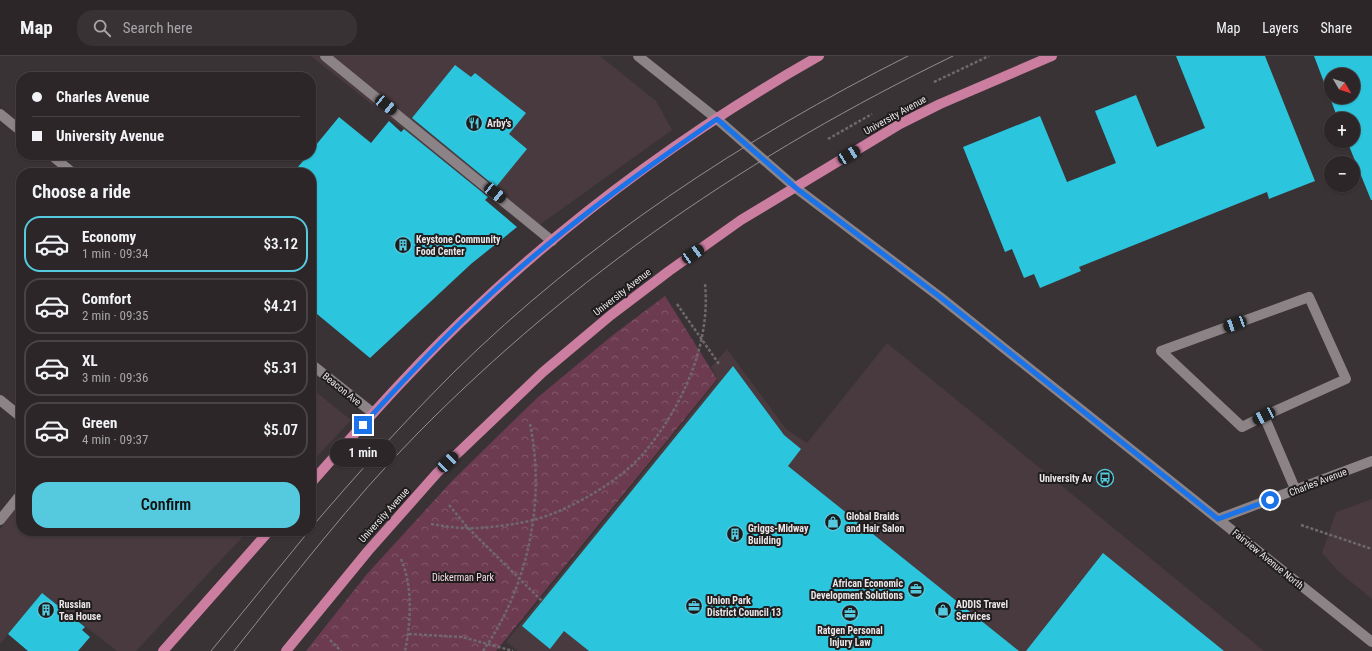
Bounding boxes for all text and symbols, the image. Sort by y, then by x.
search box [77,10,357,46]
text: Map [20,16,53,39]
icon: search [91,17,113,39]
text: Search here [123,19,193,37]
text: Map [1216,20,1240,36]
text: Layers [1262,20,1299,36]
text: Share [1321,20,1352,36]
north arrow [1324,68,1360,104]
map controls [1324,68,1360,192]
text: Charles Avenue [56,88,150,106]
car [373,93,399,117]
street label: University Avenue [862,93,928,137]
button: + [1324,112,1360,148]
restaurant icon: Arby's [464,113,484,133]
place label: Arby's [487,118,512,129]
text: University Avenue [56,127,164,145]
car [836,144,862,166]
button: − [1324,156,1360,192]
text: Choose a ride [32,181,131,202]
car [482,181,508,205]
icon: car [34,226,70,262]
text: Economy [82,228,136,246]
place label: Keystone Community Food Center [416,234,501,257]
text: $3.12 [264,235,298,253]
building icon: Keystone Community Food Center [393,235,413,255]
car [680,242,706,266]
text: 1 min · 09:34 [82,246,148,261]
street label: University Avenue [591,266,653,318]
icon: car [34,288,70,324]
text: Comfort [82,290,131,308]
text: $4.21 [264,297,298,315]
text: 2 min · 09:35 [82,308,148,323]
car [1222,314,1248,334]
icon: car [34,350,70,386]
text: XL [82,352,98,370]
text: $5.31 [264,359,298,377]
text: 3 min · 09:36 [82,370,148,385]
street label: Beacon Ave [321,370,364,408]
car [1251,405,1277,427]
icon: car [34,412,70,448]
text: Green [82,414,117,432]
route end [354,416,372,434]
text: $5.07 [264,421,298,439]
text: 4 min · 09:37 [82,432,148,447]
callout: 1 min [330,439,396,467]
text: 1 min [349,445,377,460]
car [435,449,461,475]
street label: Charles Avenue [1288,466,1349,498]
bus stop icon: University Av [1095,468,1115,488]
place label: University Av [1039,473,1093,484]
button: Confirm [32,482,300,528]
street label: University Avenue [357,485,412,545]
route start [1261,491,1279,509]
place label: Global Braids and Hair Salon [846,511,904,534]
shop icon: Global Braids and Hair Salon [823,512,843,532]
place label: Griggs-Midway Building [748,523,809,546]
building icon: Griggs-Midway Building [725,524,745,544]
street label: Fairview Avenue North [1230,527,1306,591]
park label: Dickerman Park [432,572,495,583]
place label: African Economic Development Solutions [811,578,903,601]
office icon: African Economic Development Solutions [906,579,926,599]
place label: Union Park District Council 13 [707,595,781,618]
office icon: Union Park District Council 13 [684,596,704,616]
place label: Russian Tea House [59,599,101,622]
place label: ADDIS Travel Services [956,599,1008,622]
building icon: Russian Tea House [36,600,56,620]
shop icon: ADDIS Travel Services [933,600,953,620]
office icon: Ratgen Personal Injury Law [840,603,860,623]
place label: Ratgen Personal Injury Law [817,625,883,648]

